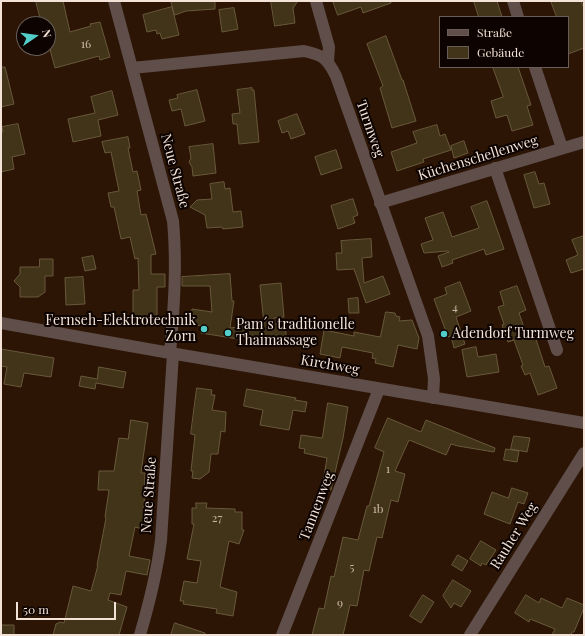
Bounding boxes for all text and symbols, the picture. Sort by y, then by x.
north arrow [16,16,56,56]
legend [439,16,569,68]
text: Straße [477,24,512,40]
text: N [39,28,55,39]
house number: 16 [81,37,91,51]
text: Gebäude [477,44,524,60]
street label: Turmweg [352,98,388,160]
street label: Neue Straße [157,132,193,210]
street label: Küchenschellenweg [416,132,540,184]
house number: 4 [452,300,458,314]
place label: Fernseh-Elektrotechnik Zorn [45,313,196,346]
place label: Pam´s traditionelle Thaimassage [236,317,355,350]
marker: Fernseh-Elektrotechnik Zorn [199,324,209,334]
place label: Adendorf Turmweg [452,326,574,342]
marker: Pam´s traditionelle Thaimassage [223,328,233,338]
marker: Adendorf Turmweg [439,329,449,339]
street label: Kirchweg [299,352,361,378]
street label: Neue Straße [138,456,160,534]
house number: 1 [386,462,390,476]
street label: Tannenweg [296,469,338,543]
street label: Rauher Weg [487,500,541,572]
house number: 1b [372,502,384,516]
house number: 27 [212,511,222,525]
house number: 5 [350,560,354,574]
scale bar [18,594,118,620]
house number: 9 [337,596,343,610]
text: 50 m [23,601,49,617]

